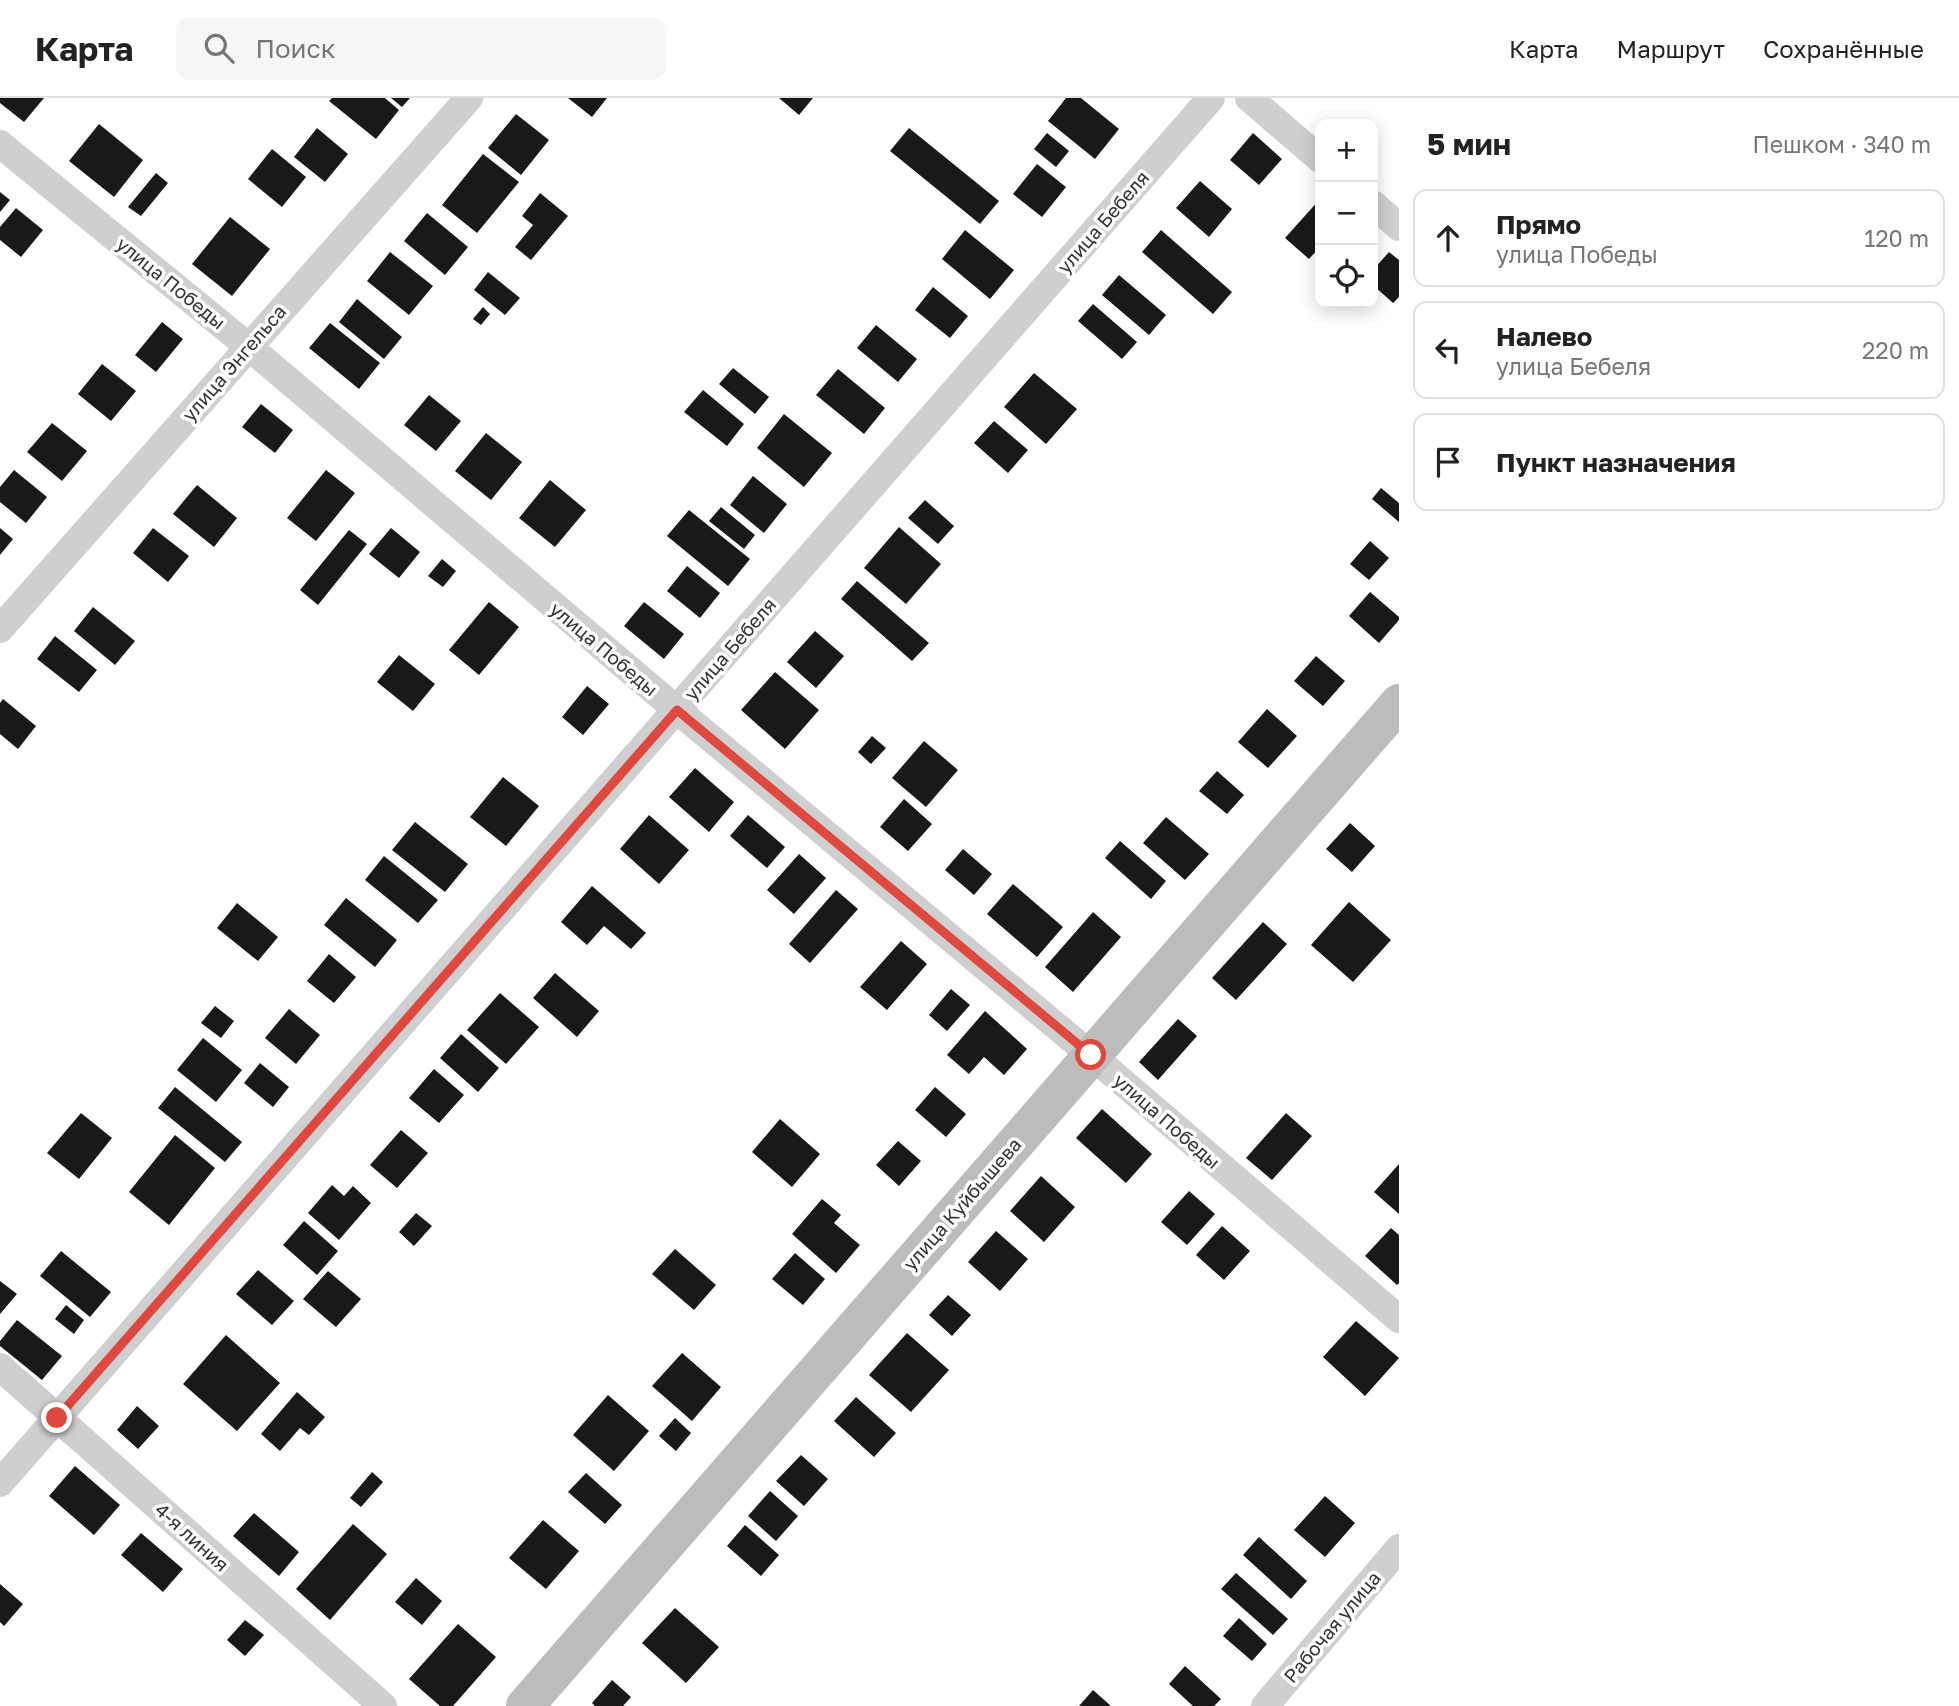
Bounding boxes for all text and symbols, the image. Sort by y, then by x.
search box [176,17,666,80]
text: Карта [35,29,134,68]
icon: search [200,29,238,67]
text: Поиск [256,33,336,64]
text: Карта [1509,34,1579,63]
text: Маршрут [1617,34,1725,63]
text: Сохранённые [1763,34,1924,63]
map controls [1315,119,1378,308]
button: + [1315,119,1378,182]
text: 5 мин [1427,126,1511,162]
text: Пешком · 340 m [1752,130,1931,158]
street label: улица Бебеля [1052,166,1153,278]
button: − [1315,182,1378,245]
text: Прямо [1496,209,1581,240]
icon: ahead [1429,219,1467,257]
text: 120 m [1864,224,1929,252]
street label: улица Победы [112,232,230,334]
text: улица Победы [1496,240,1658,268]
button: locate [1315,245,1378,308]
street label: улица Энгельса [177,300,290,426]
text: Налево [1496,321,1592,352]
icon: left [1429,331,1467,369]
text: 220 m [1862,336,1929,364]
text: улица Бебеля [1496,352,1651,380]
icon: arrive [1429,443,1467,481]
text: Пункт назначения [1496,447,1736,478]
street label: улица Бебеля [679,593,780,705]
street label: улица Победы [546,597,663,700]
route start [1075,1039,1106,1070]
street label: улица Победы [1109,1068,1225,1173]
street label: улица Куйбышева [898,1133,1025,1275]
route end [41,1402,72,1433]
street label: 4-я линия [151,1498,234,1576]
street label: Рабочая улица [1278,1566,1385,1687]

